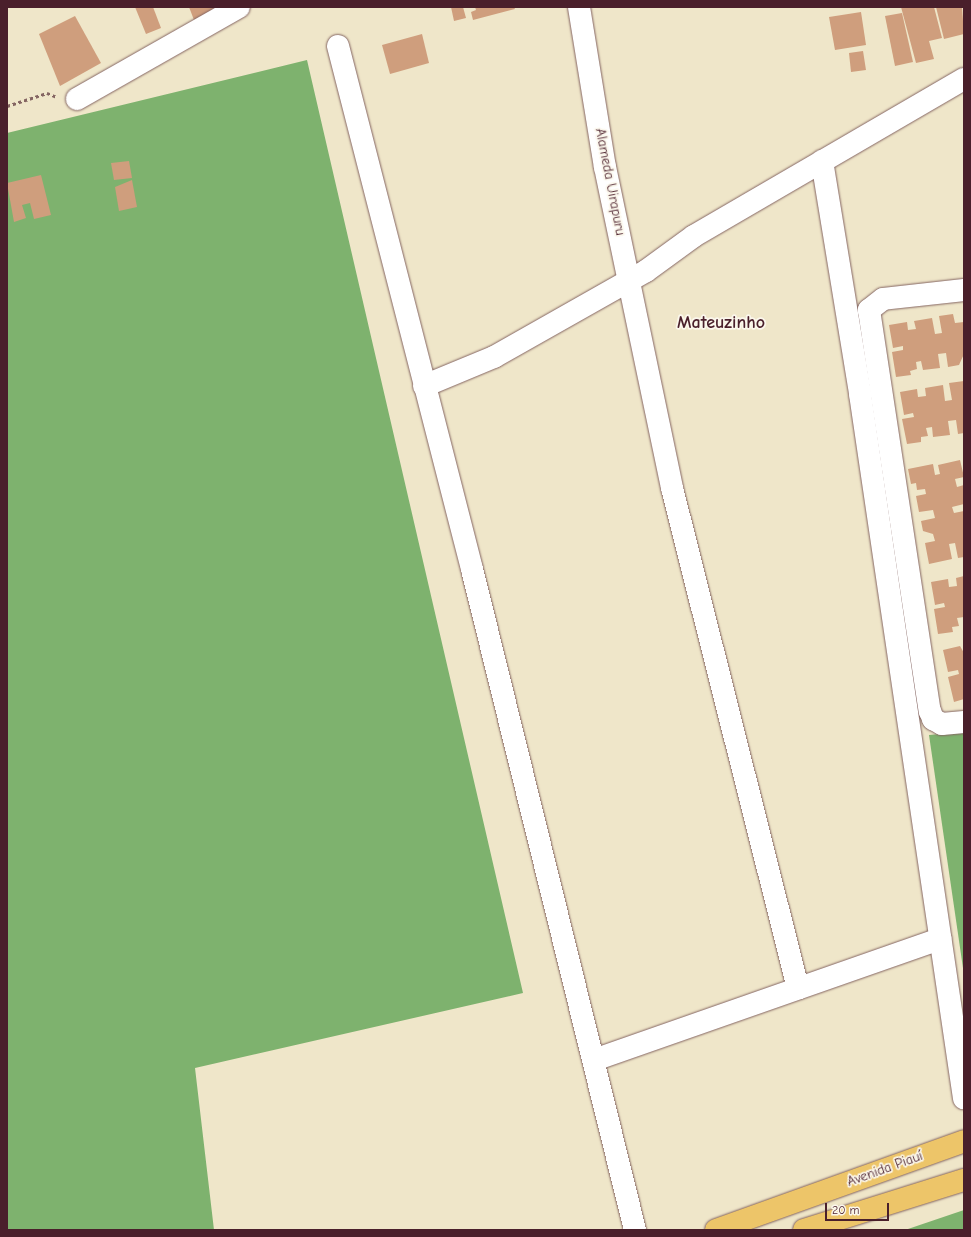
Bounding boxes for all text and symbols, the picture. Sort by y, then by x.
street label: Alameda Uirapuru [591,127,629,237]
district label: Mateuzinho [677,312,765,334]
street label: Avenida Piauí [845,1148,925,1190]
scale bar [827,1195,891,1221]
text: 20 m [832,1203,860,1217]

